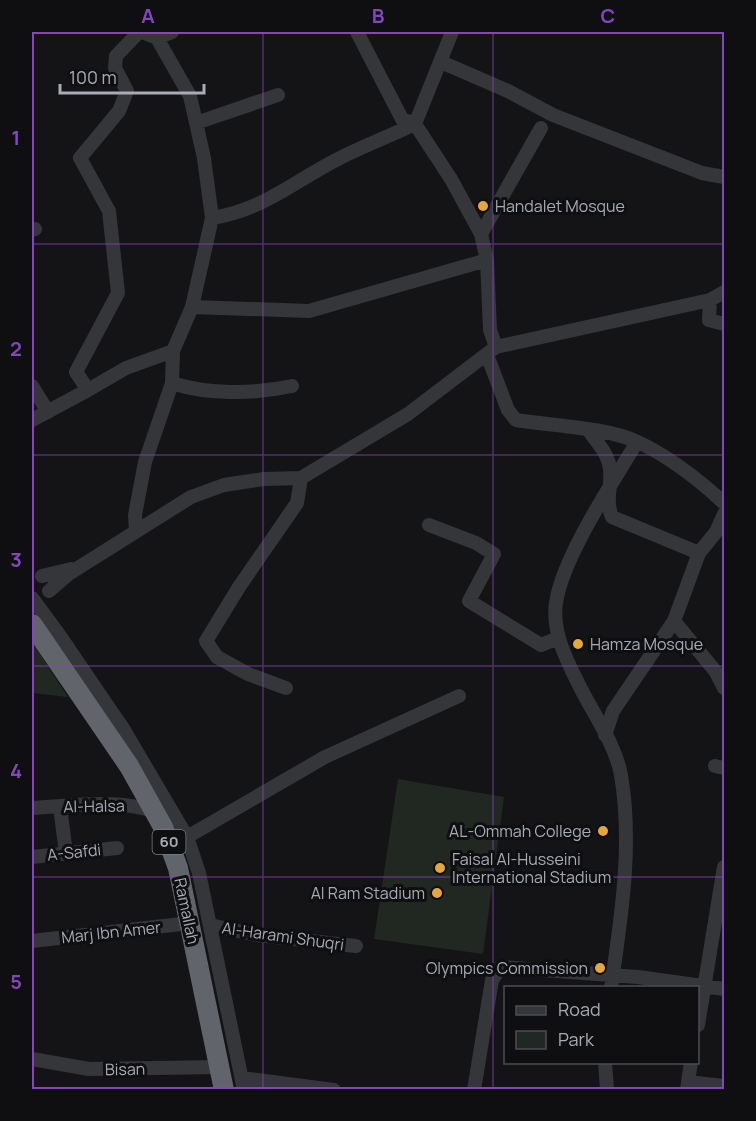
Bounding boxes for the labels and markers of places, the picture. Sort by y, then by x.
place label: Handalet Mosque [495,195,625,217]
marker: Handalet Mosque [476,199,490,213]
place label: Hamza Mosque [590,633,703,655]
marker: Hamza Mosque [571,637,585,651]
place label: AL-Ommah College [449,820,591,842]
marker: AL-Ommah College [596,824,610,838]
place label: Faisal Al-Husseini International Stadium [452,848,611,888]
marker: Faisal Al-Husseini International Stadium [433,861,447,875]
place label: Al Ram Stadium [311,882,425,904]
marker: Al Ram Stadium [430,886,444,900]
place label: Olympics Commission [426,957,588,979]
marker: Olympics Commission [593,961,607,975]

